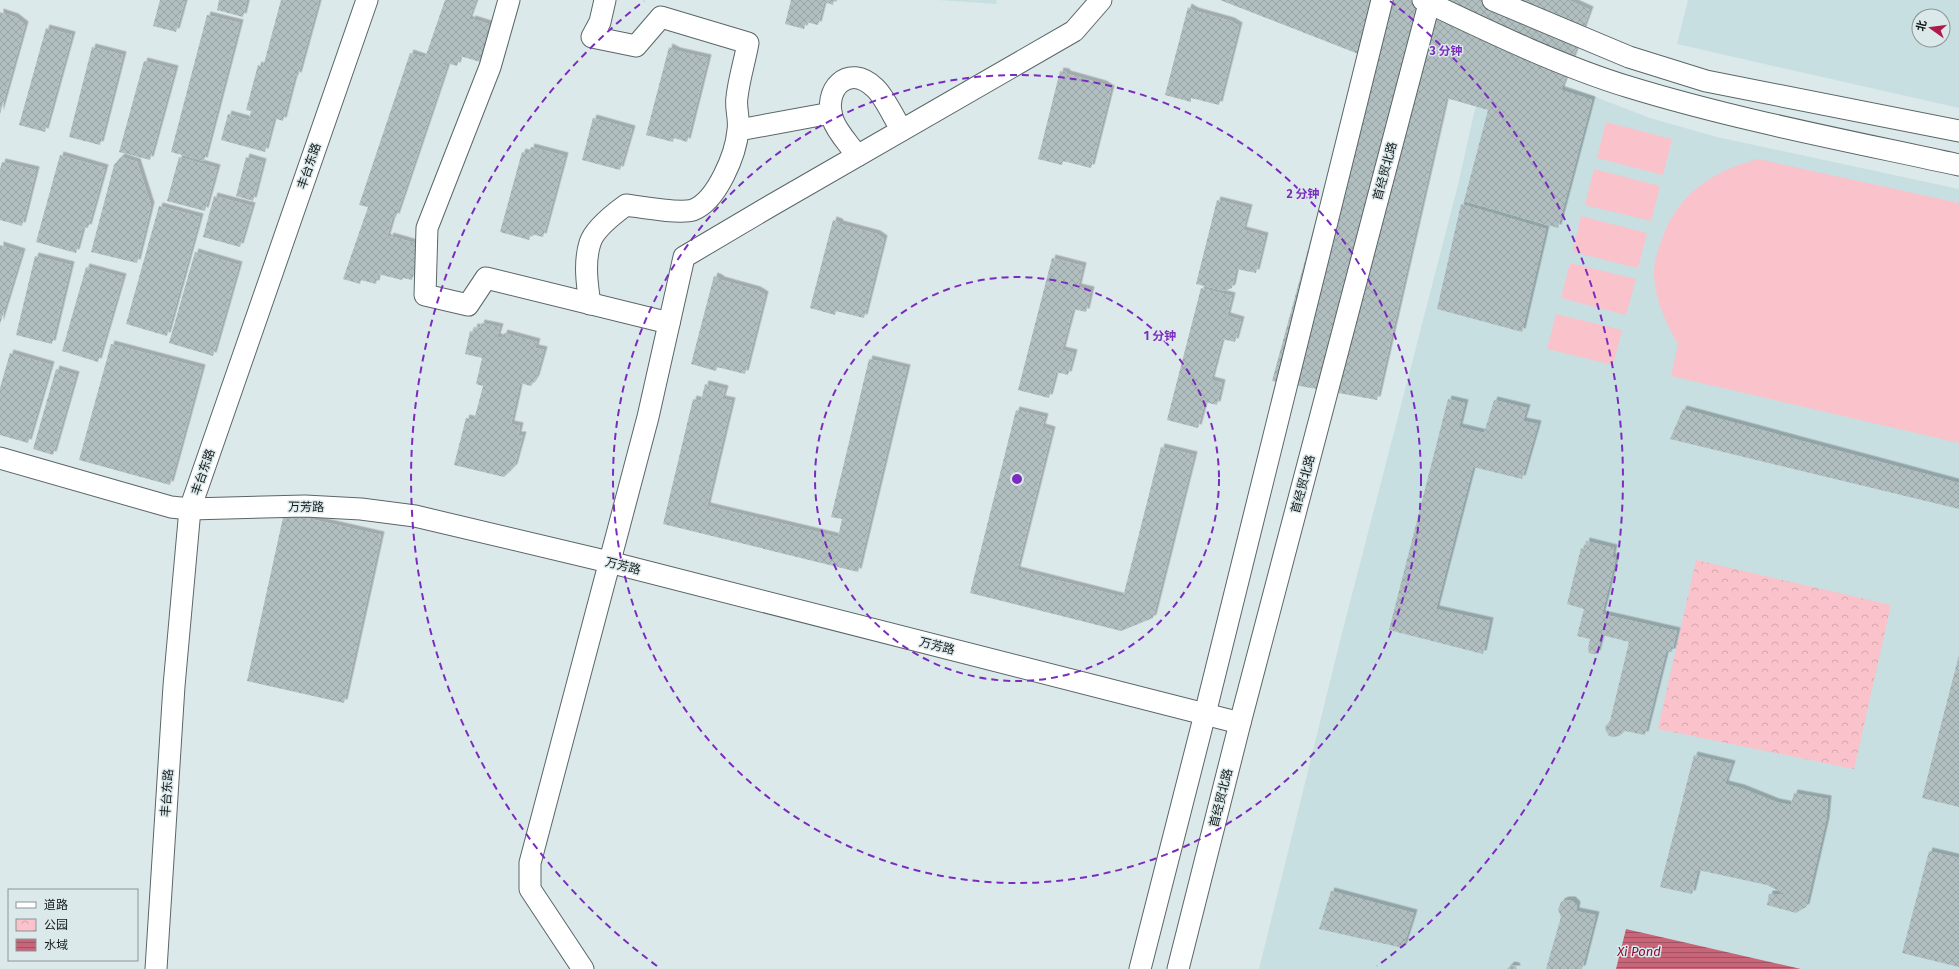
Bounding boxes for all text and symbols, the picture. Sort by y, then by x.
north arrow [1911,8,1951,48]
text: 北 [1914,19,1929,33]
text: 3 分钟 [1428,44,1463,58]
street label: 首经贸北路 [1370,140,1400,202]
street label: 丰台东路 [295,141,323,191]
text: 2 分钟 [1286,187,1320,201]
text: 1 分钟 [1144,329,1176,343]
street label: 丰台东路 [189,447,217,497]
street label: 首经贸北路 [1288,453,1318,515]
centre of rings [1010,472,1024,486]
street label: 万芳路 [288,500,324,514]
street label: 万芳路 [604,555,642,577]
street label: 万芳路 [918,635,956,657]
street label: 首经贸北路 [1207,767,1235,829]
street label: 丰台东路 [158,769,176,817]
legend [8,889,138,961]
text: 道路 [44,898,68,912]
text: 公园 [44,918,68,932]
text: 水域 [44,938,68,952]
water label: Xi Pond [1616,944,1661,959]

